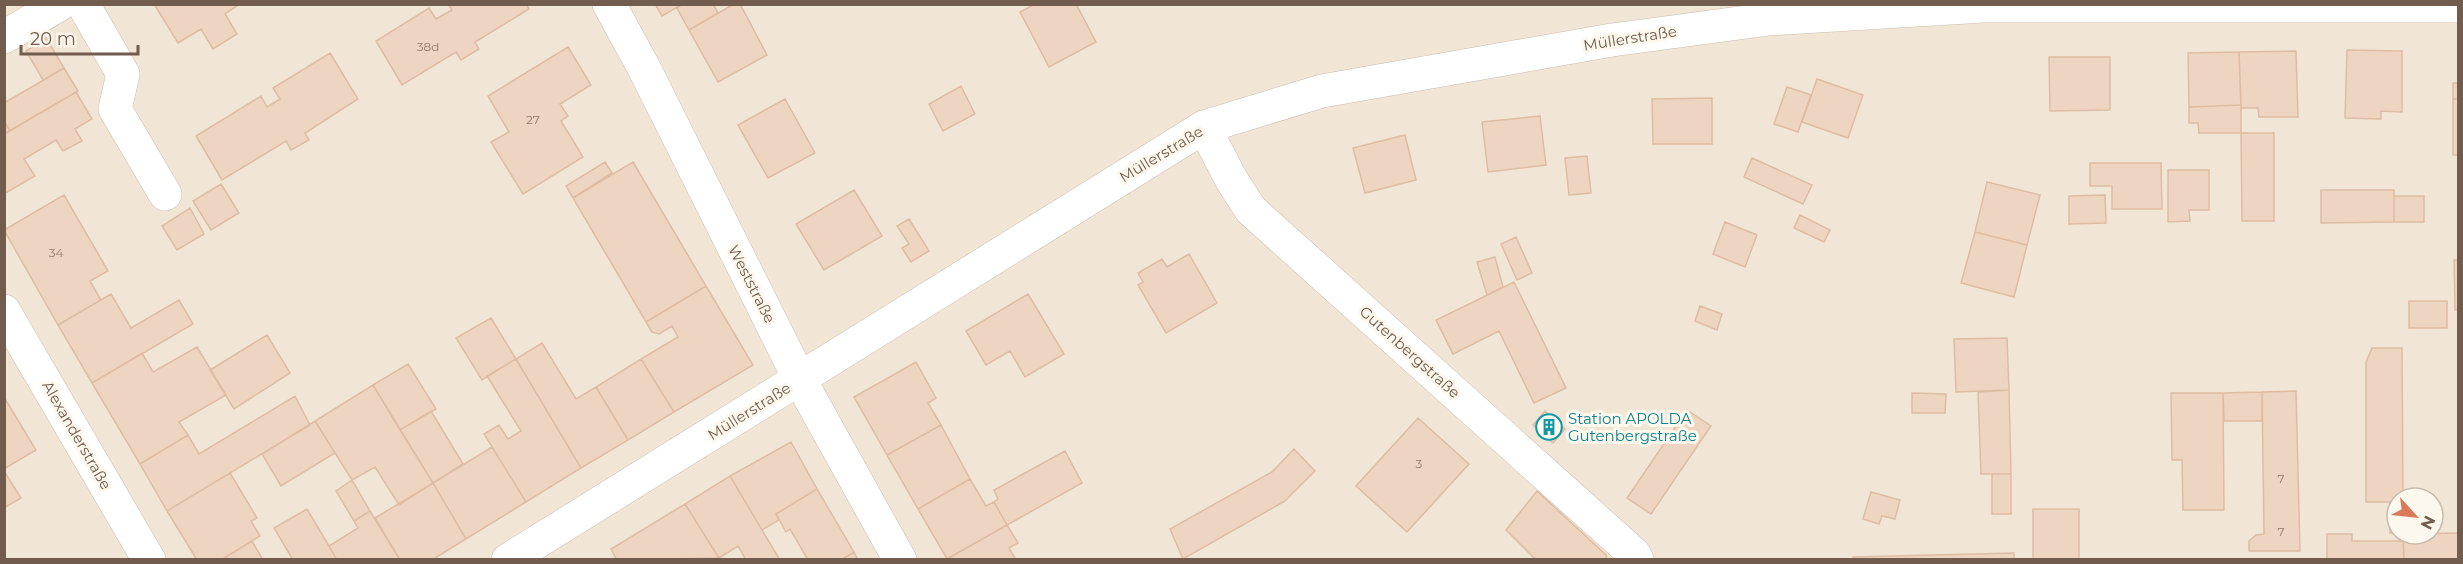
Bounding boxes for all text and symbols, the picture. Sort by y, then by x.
scale bar [21,18,138,56]
street label: Müllerstraße [1582,21,1678,55]
text: 20 m [30,28,76,50]
house number: 38d [417,39,439,54]
house number: 27 [526,112,540,127]
street label: Müllerstraße [1116,122,1206,186]
street label: Weststraße [724,242,780,326]
house number: 34 [49,245,63,260]
street label: Gutenbergstraße [1356,302,1464,402]
street label: Alexanderstraße [38,377,116,493]
street label: Müllerstraße [704,378,794,444]
place label: Station APOLDA Gutenbergstraße [1568,409,1697,445]
building icon: Station APOLDA Gutenbergstraße [1534,412,1564,442]
house number: 3 [1416,456,1423,471]
house number: 7 [2277,471,2285,486]
north arrow [2385,486,2445,546]
text: N [2417,513,2439,533]
house number: 7 [2277,524,2285,539]

